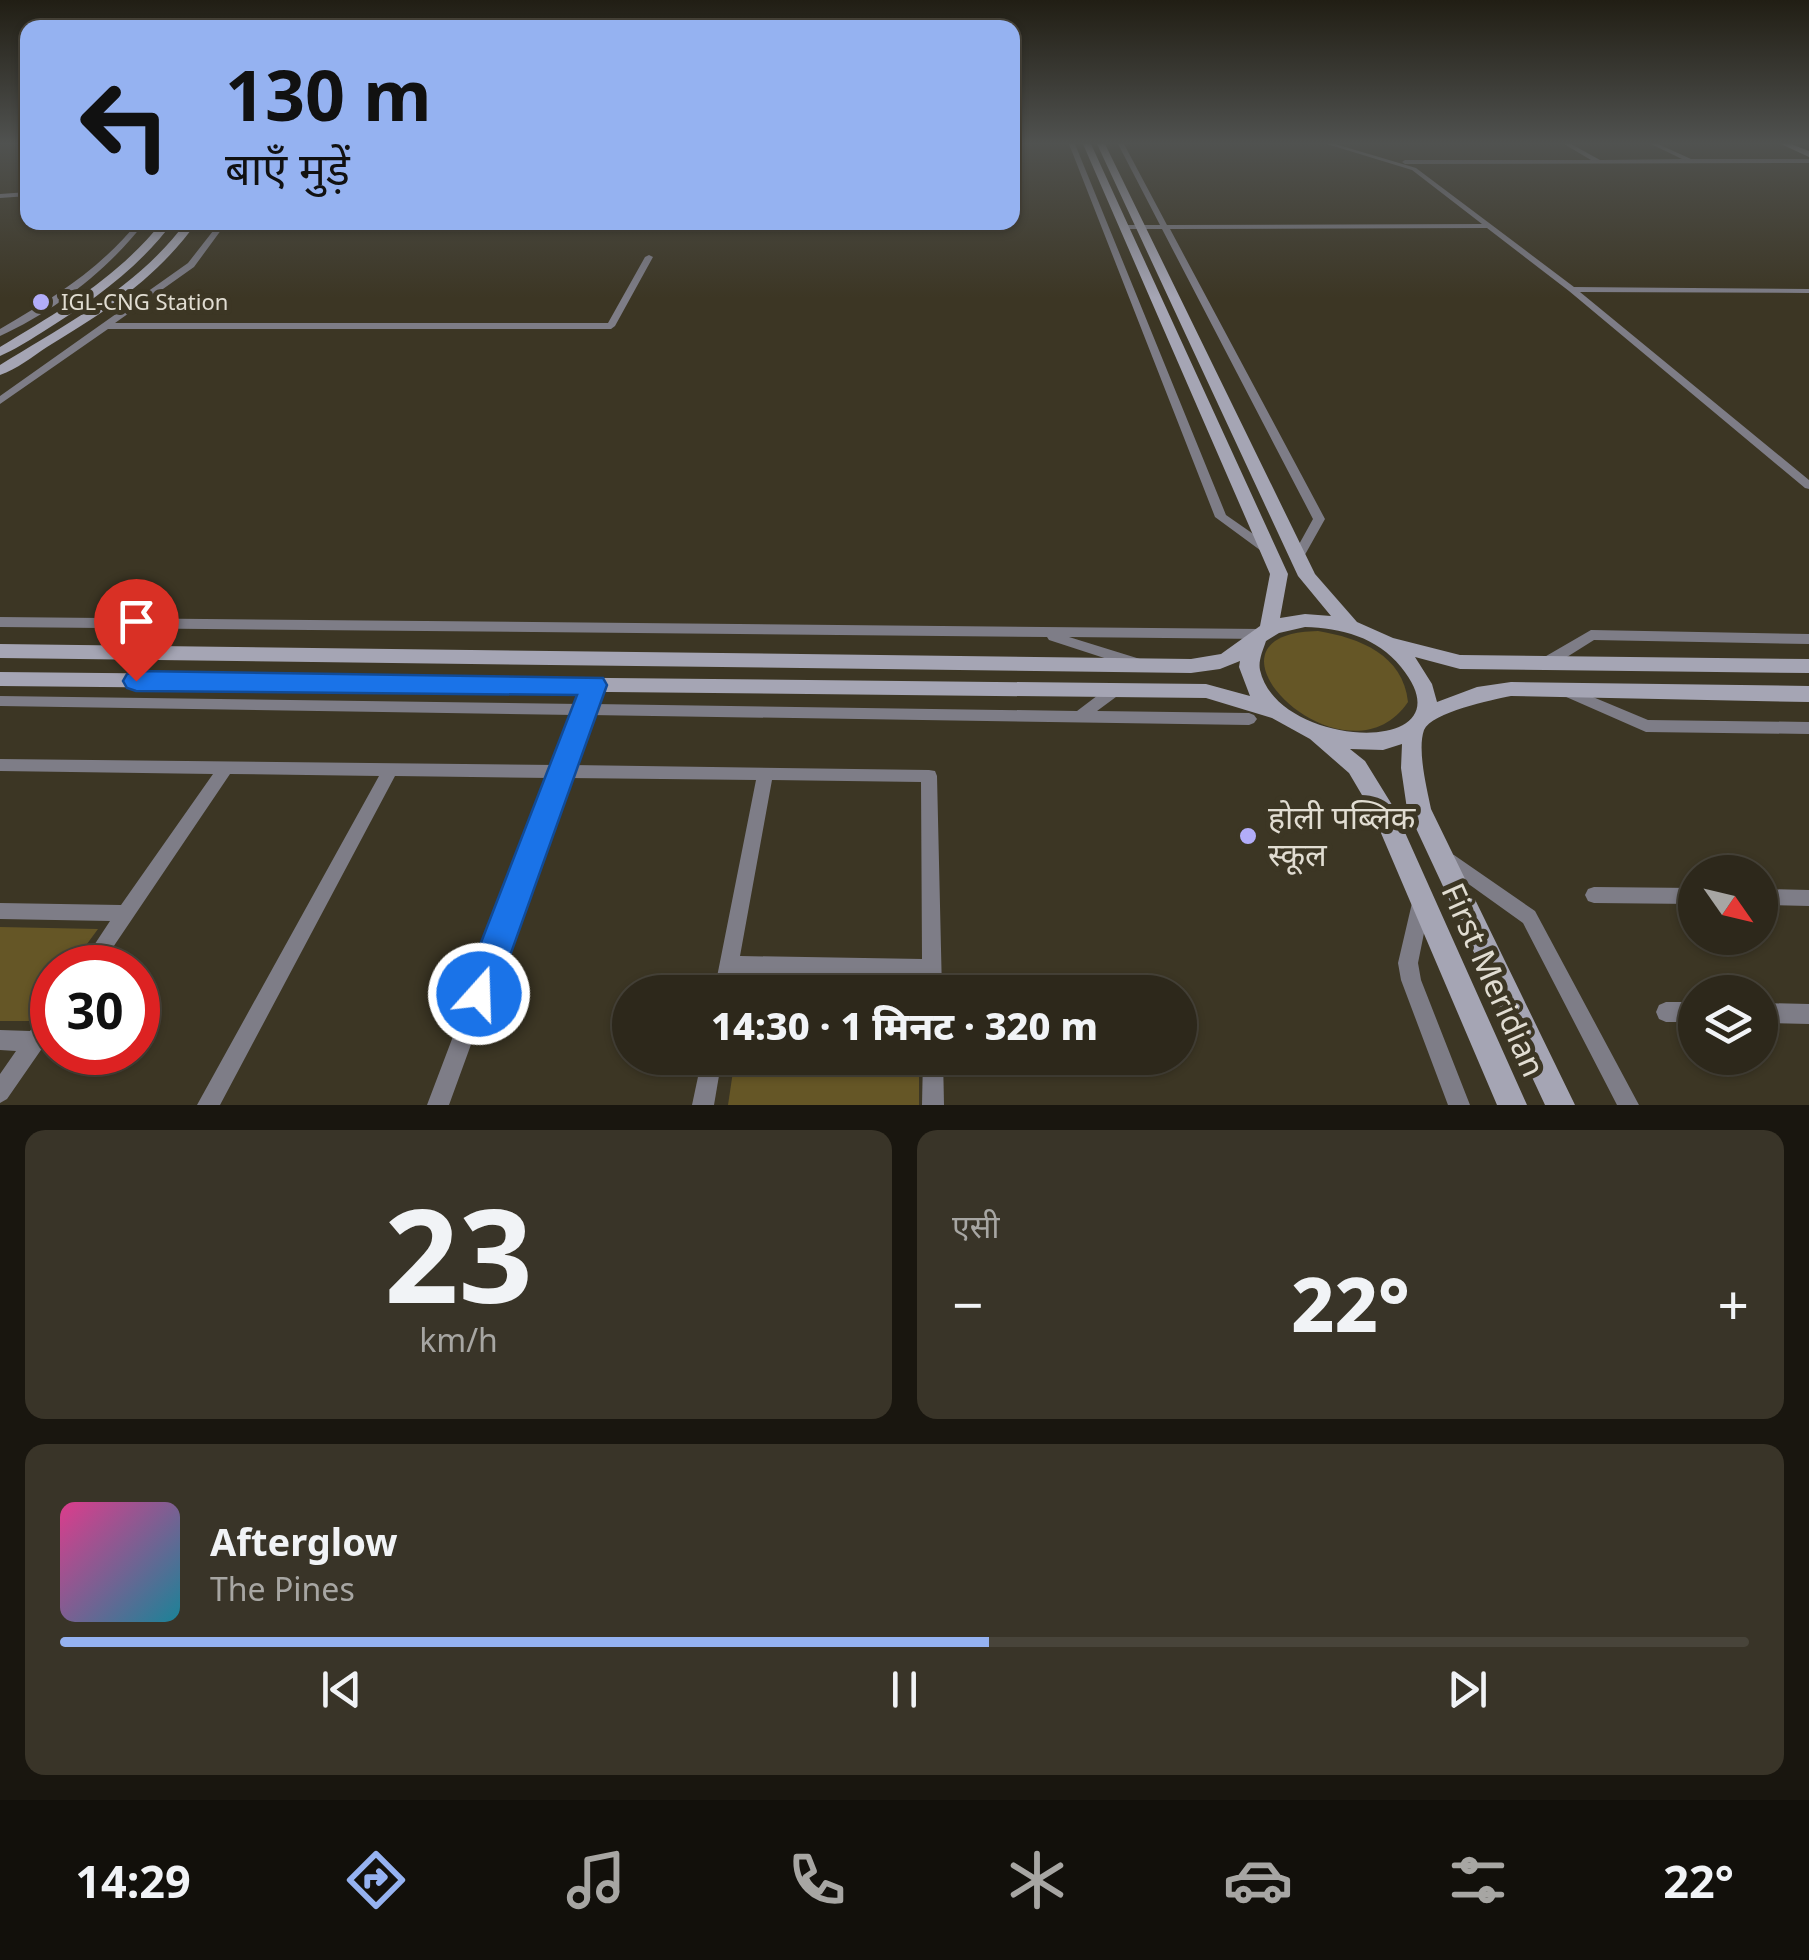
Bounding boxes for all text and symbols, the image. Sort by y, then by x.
text: 130 m [225,46,432,142]
icon: left [60,60,190,190]
text: बाएँ मुड़ें [225,137,350,198]
place label: IGL-CNG Station [61,286,228,316]
marker: IGL-CNG Station [30,291,52,313]
pin [94,579,179,682]
icon: arrive [109,594,164,649]
place label: होली पब्लिक स्कूल [1268,795,1417,875]
marker: होली पब्लिक स्कूल [1237,825,1259,847]
north arrow [1678,855,1778,955]
map controls [1678,855,1778,1075]
street label: First Meridian [1433,876,1556,1083]
position arrow [427,942,531,1046]
speed limit sign: 30 [30,945,160,1075]
button: layers [1678,975,1778,1075]
text: 14:30 · 1 मिनट · 320 m [711,999,1098,1051]
text: 23 [384,1164,533,1341]
text: एसी [952,1204,1000,1247]
text: 22° [1291,1252,1410,1354]
text: − [952,1266,983,1341]
text: + [1718,1266,1749,1341]
text: km/h [419,1318,498,1361]
text: Afterglow [210,1515,398,1567]
text: The Pines [210,1567,355,1610]
icon: previous [314,1662,369,1717]
icon: pause [877,1662,932,1717]
icon: next [1440,1662,1495,1717]
icon: directions [341,1845,411,1915]
icon: music [561,1845,631,1915]
icon: phone [782,1845,852,1915]
icon: climate [1002,1845,1072,1915]
icon: car [1223,1845,1293,1915]
icon: filters [1443,1845,1513,1915]
text: 14:29 [75,1850,191,1911]
text: 22° [1663,1850,1734,1911]

